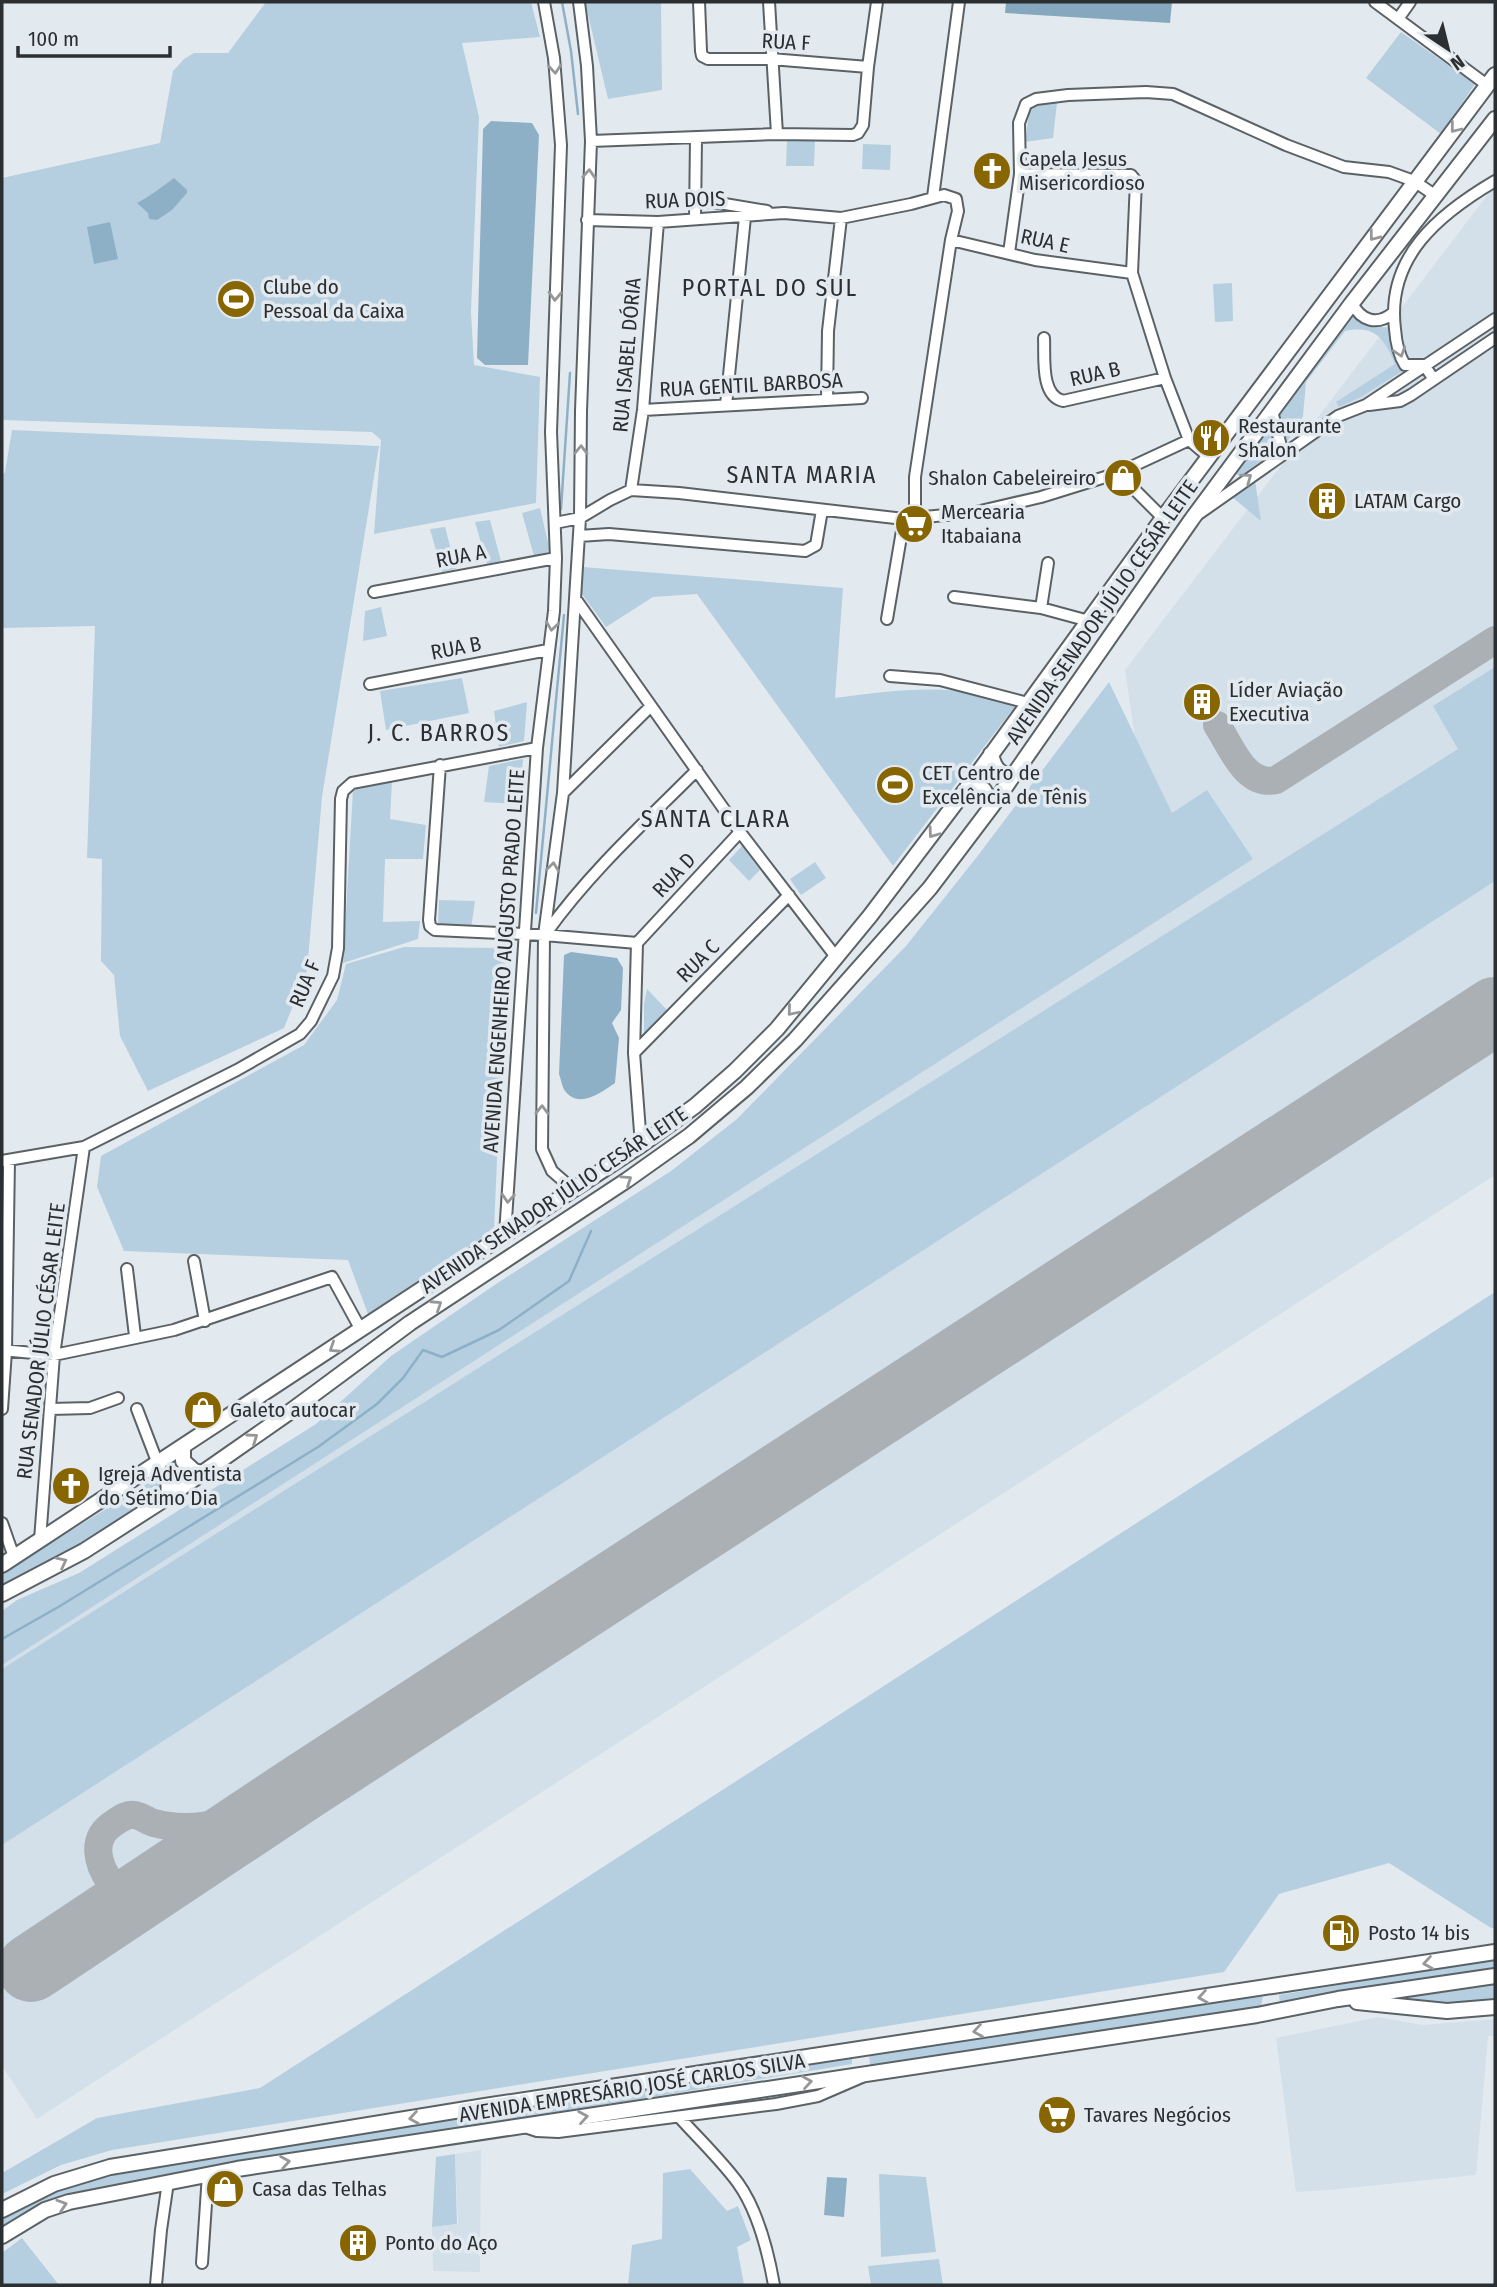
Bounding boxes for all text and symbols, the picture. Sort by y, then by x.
scale bar [18,14,170,58]
north arrow [1413,14,1483,84]
text: 100 m [28,26,79,52]
street label: RUA F [761,28,811,56]
text: N [1446,50,1469,75]
one-way arrow [547,64,562,75]
one-way arrow [1451,120,1464,133]
place label: Capela Jesus Misericordioso [1019,146,1145,196]
church icon: Capela Jesus Misericordioso [971,150,1013,192]
one-way arrow [582,168,597,179]
street label: RUA DOIS [644,186,726,214]
street label: RUA E [1018,223,1072,259]
one-way arrow [1369,228,1382,241]
place label: Clube do Pessoal da Caixa [263,274,405,324]
district label: PORTAL DO SUL [682,274,858,302]
street label: RUA ISABEL DÓRIA [607,277,647,433]
sports icon: Clube do Pessoal da Caixa [215,278,257,320]
one-way arrow [547,291,562,302]
one-way arrow [1392,345,1406,357]
street label: RUA B [1067,356,1123,392]
street label: RUA GENTIL BARBOSA [659,367,843,403]
place label: Restaurante Shalon [1238,413,1341,463]
restaurant icon: Restaurante Shalon [1190,417,1232,459]
one-way arrow [573,444,589,455]
shop icon: Shalon Cabeleireiro [1102,457,1144,499]
district label: SANTA MARIA [727,461,877,489]
place label: Shalon Cabeleireiro [928,465,1096,491]
one-way arrow [1239,474,1252,486]
street label: AVENIDA SENADOR JÚLIO CESÁR LEITE [1001,475,1204,749]
building icon: LATAM Cargo [1306,480,1348,522]
place label: LATAM Cargo [1354,488,1461,514]
place label: Mercearia Itabaiana [941,499,1025,549]
supermarket icon: Mercearia Itabaiana [893,503,935,545]
street label: RUA A [434,538,488,574]
one-way arrow [545,620,560,631]
street label: RUA B [429,630,483,666]
place label: Líder Aviação Executiva [1229,677,1343,727]
building icon: Líder Aviação Executiva [1181,681,1223,723]
district label: J. C. BARROS [368,719,510,747]
place label: CET Centro de Excelência de Tênis [922,760,1087,810]
sports icon: CET Centro de Excelência de Tênis [874,764,916,806]
street label: AVENIDA ENGENHEIRO AUGUSTO PRADO LEITE [478,768,530,1154]
district label: SANTA CLARA [641,805,791,833]
one-way arrow [929,825,942,838]
street label: RUA D [647,847,701,903]
one-way arrow [546,861,561,873]
street label: RUA C [671,934,725,988]
street label: RUA F [284,957,326,1011]
one-way arrow [788,1003,800,1016]
street label: AVENIDA SENADOR JÚLIO CESÁR LEITE [415,1101,693,1299]
one-way arrow [534,1104,550,1115]
one-way arrow [619,1175,632,1188]
one-way arrow [500,1193,515,1204]
street label: RUA SENADOR JÚLIO CÉSAR LEITE [11,1201,71,1481]
one-way arrow [429,1301,442,1313]
one-way arrow [328,1339,341,1352]
shop icon: Galeto autocar [182,1389,224,1431]
place label: Galeto autocar [230,1397,356,1423]
one-way arrow [245,1433,258,1446]
place label: Igreja Adventista do Sétimo Dia [98,1461,242,1511]
church icon: Igreja Adventista do Sétimo Dia [50,1465,92,1507]
one-way arrow [55,1557,67,1571]
fuel station icon: Posto 14 bis [1320,1912,1362,1954]
place label: Posto 14 bis [1368,1920,1470,1946]
one-way arrow [1422,1955,1434,1970]
one-way arrow [1197,1989,1209,2004]
one-way arrow [972,2023,984,2038]
street label: AVENIDA EMPRESÁRIO JOSÉ CARLOS SILVA [457,2048,807,2128]
one-way arrow [802,2075,813,2090]
supermarket icon: Tavares Negócios [1036,2094,1078,2136]
place label: Tavares Negócios [1084,2102,1231,2128]
one-way arrow [577,2109,588,2124]
one-way arrow [408,2110,420,2125]
one-way arrow [279,2155,291,2170]
shop icon: Casa das Telhas [204,2168,246,2210]
place label: Casa das Telhas [252,2176,387,2202]
one-way arrow [55,2198,67,2213]
building icon: Ponto do Aço [337,2222,379,2264]
place label: Ponto do Aço [385,2230,498,2256]

